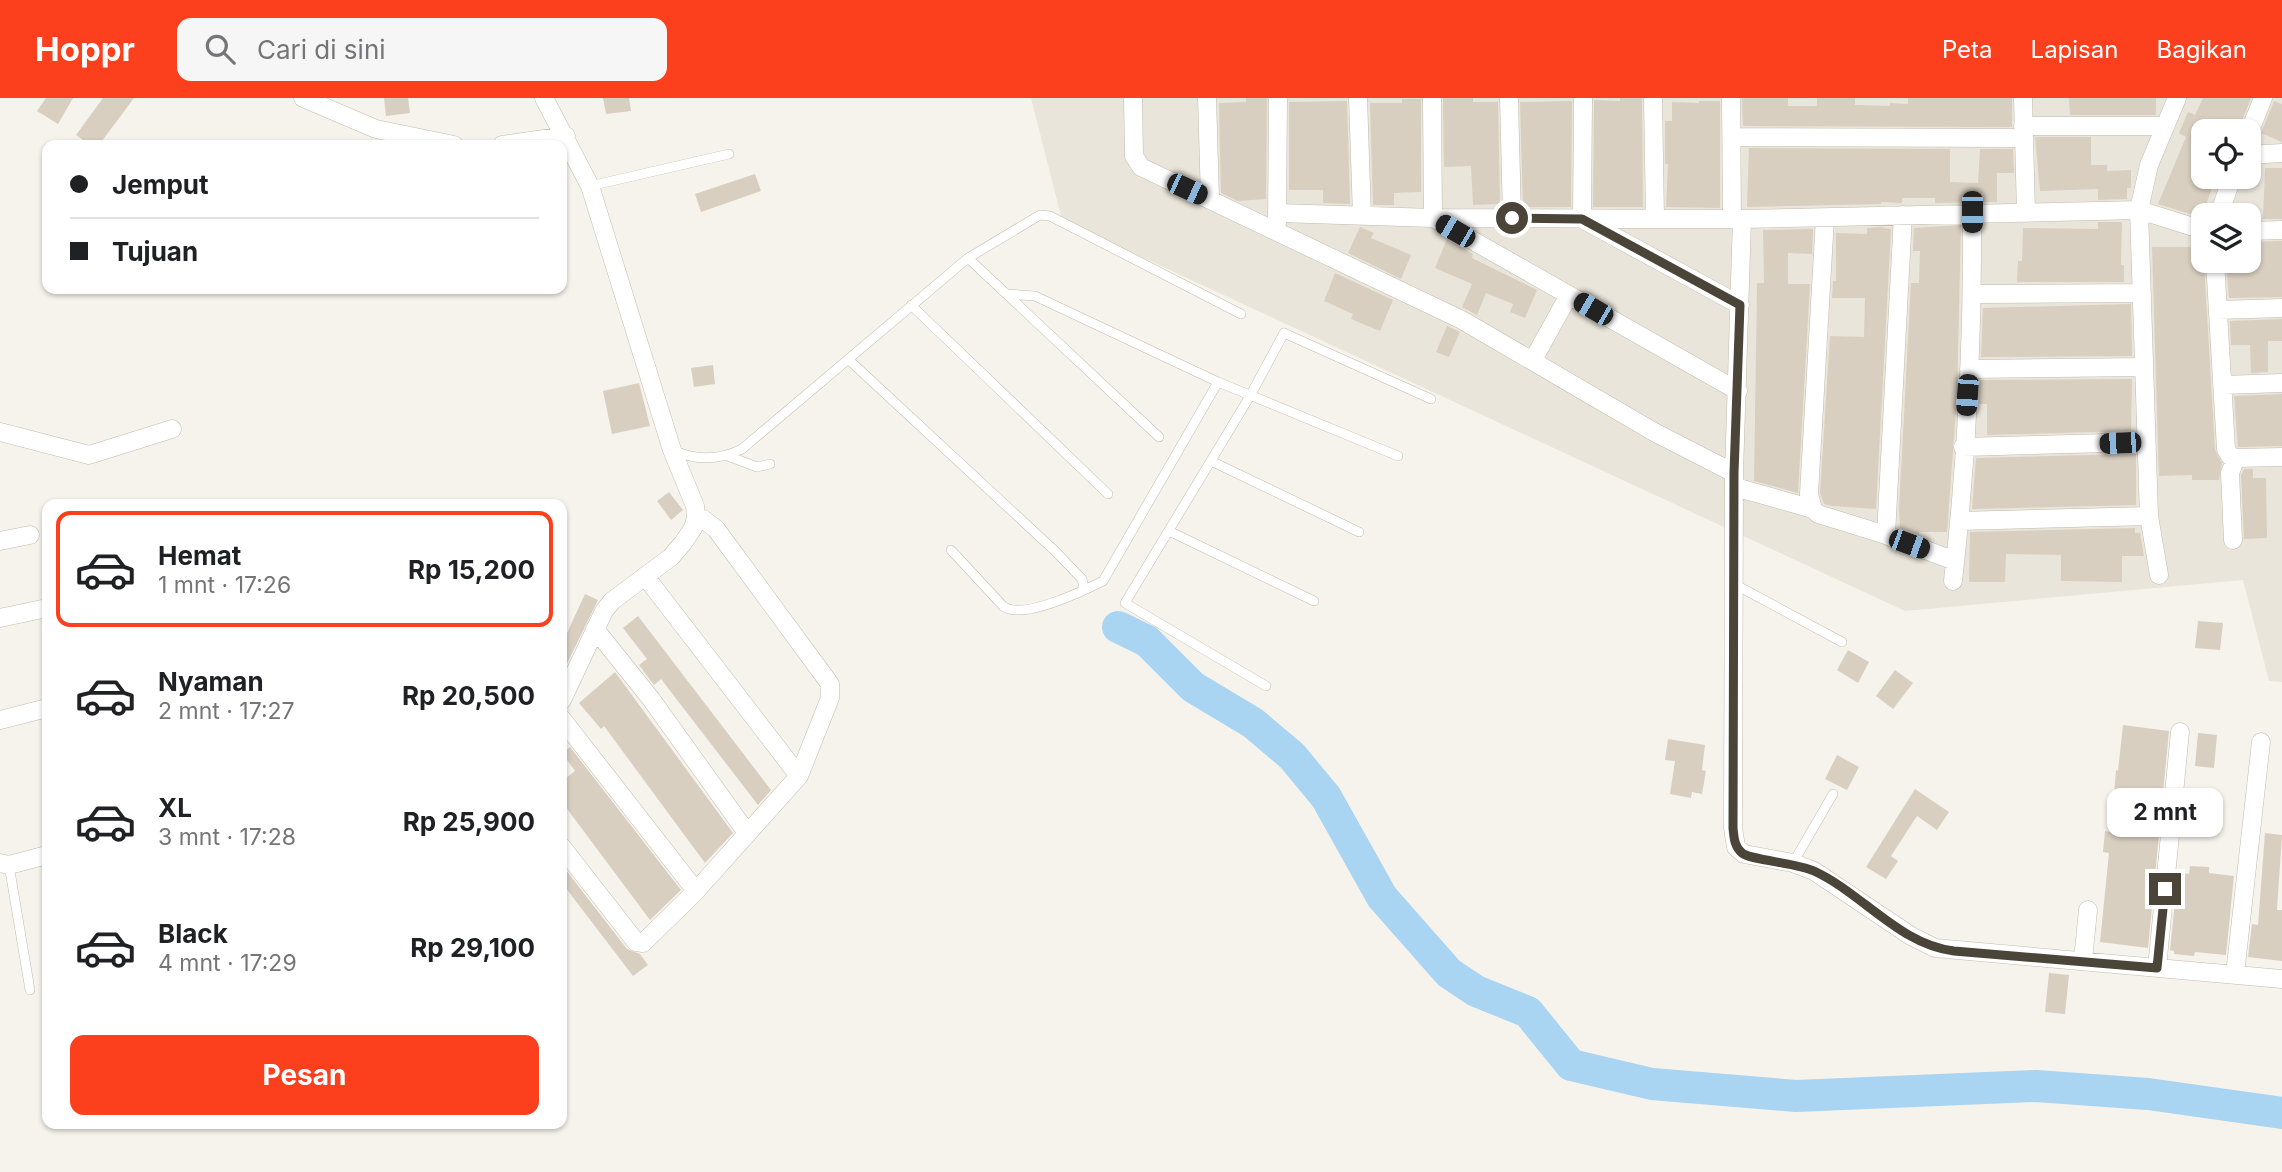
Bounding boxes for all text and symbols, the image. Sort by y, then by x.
search box [177,18,667,81]
text: Hoppr [35,29,135,69]
icon: search [201,30,239,68]
text: Cari di sini [257,34,386,65]
text: Peta [1942,35,1993,64]
text: Lapisan [2031,35,2118,64]
text: Bagikan [2156,35,2247,64]
map controls [2191,119,2261,273]
button: locate [2191,119,2261,189]
text: Jemput [112,169,209,200]
car [1164,171,1211,207]
car [1962,191,1983,233]
route start [1496,202,1528,234]
button: layers [2191,203,2261,273]
car [1432,211,1479,251]
text: Tujuan [112,236,198,267]
car [1570,289,1617,329]
car [1956,373,1979,417]
car [2099,432,2142,454]
car [1886,527,1933,561]
icon: car [74,538,137,601]
text: Hemat [158,540,241,571]
text: Rp 15,200 [408,554,535,585]
text: 1 mnt · 17:26 [158,571,291,599]
icon: car [74,664,137,727]
text: Nyaman [158,666,264,697]
text: Rp 20,500 [402,680,535,711]
text: 2 mnt · 17:27 [158,697,295,725]
callout: 2 mnt [2107,788,2223,836]
icon: car [74,790,137,853]
text: XL [158,792,192,823]
text: 2 mnt [2133,798,2197,826]
text: Rp 25,900 [403,806,535,837]
text: 3 mnt · 17:28 [158,823,296,851]
route end [2149,873,2181,905]
icon: car [74,916,137,979]
text: Black [158,918,228,949]
text: Rp 29,100 [410,932,535,963]
text: 4 mnt · 17:29 [158,949,297,977]
button: Pesan [70,1035,539,1115]

